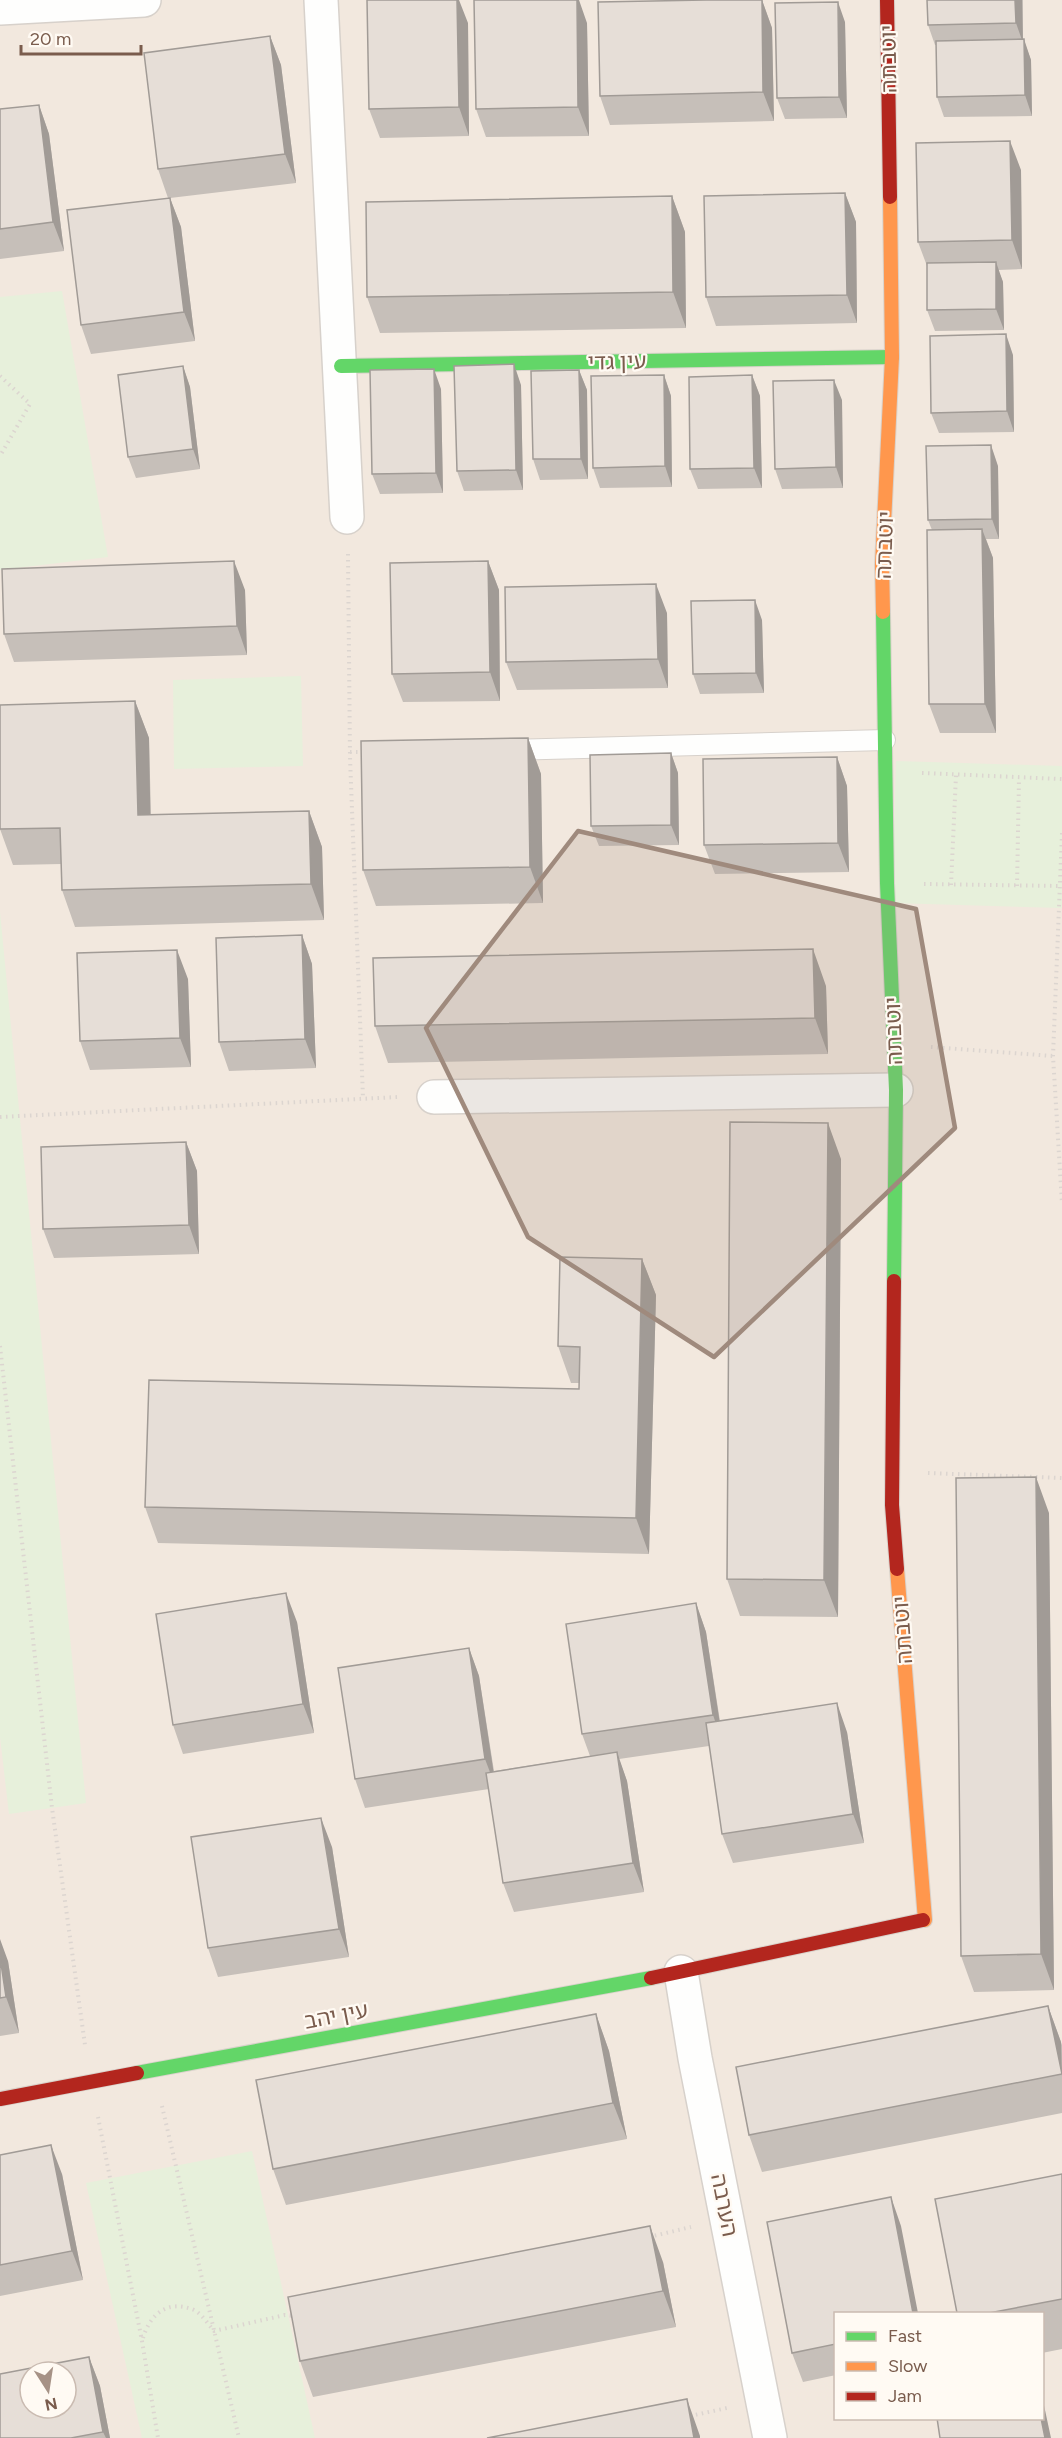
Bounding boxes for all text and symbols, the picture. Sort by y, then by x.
scale bar [21,18,141,56]
street label: יוטבתה [874,25,903,93]
text: 20 m [30,28,71,50]
street label: עין גדי [587,347,647,376]
street label: יוטבתה [870,510,899,580]
street label: יוטבתה [879,996,908,1066]
street label: יוטבתה [887,1595,918,1665]
street label: עין יהב [302,1996,370,2035]
street label: הערבה [705,2171,744,2239]
legend [834,2312,1044,2420]
text: Fast [888,2325,922,2347]
text: Slow [888,2355,927,2377]
north arrow [18,2360,78,2420]
text: Jam [888,2385,922,2407]
text: N [43,2394,59,2415]

